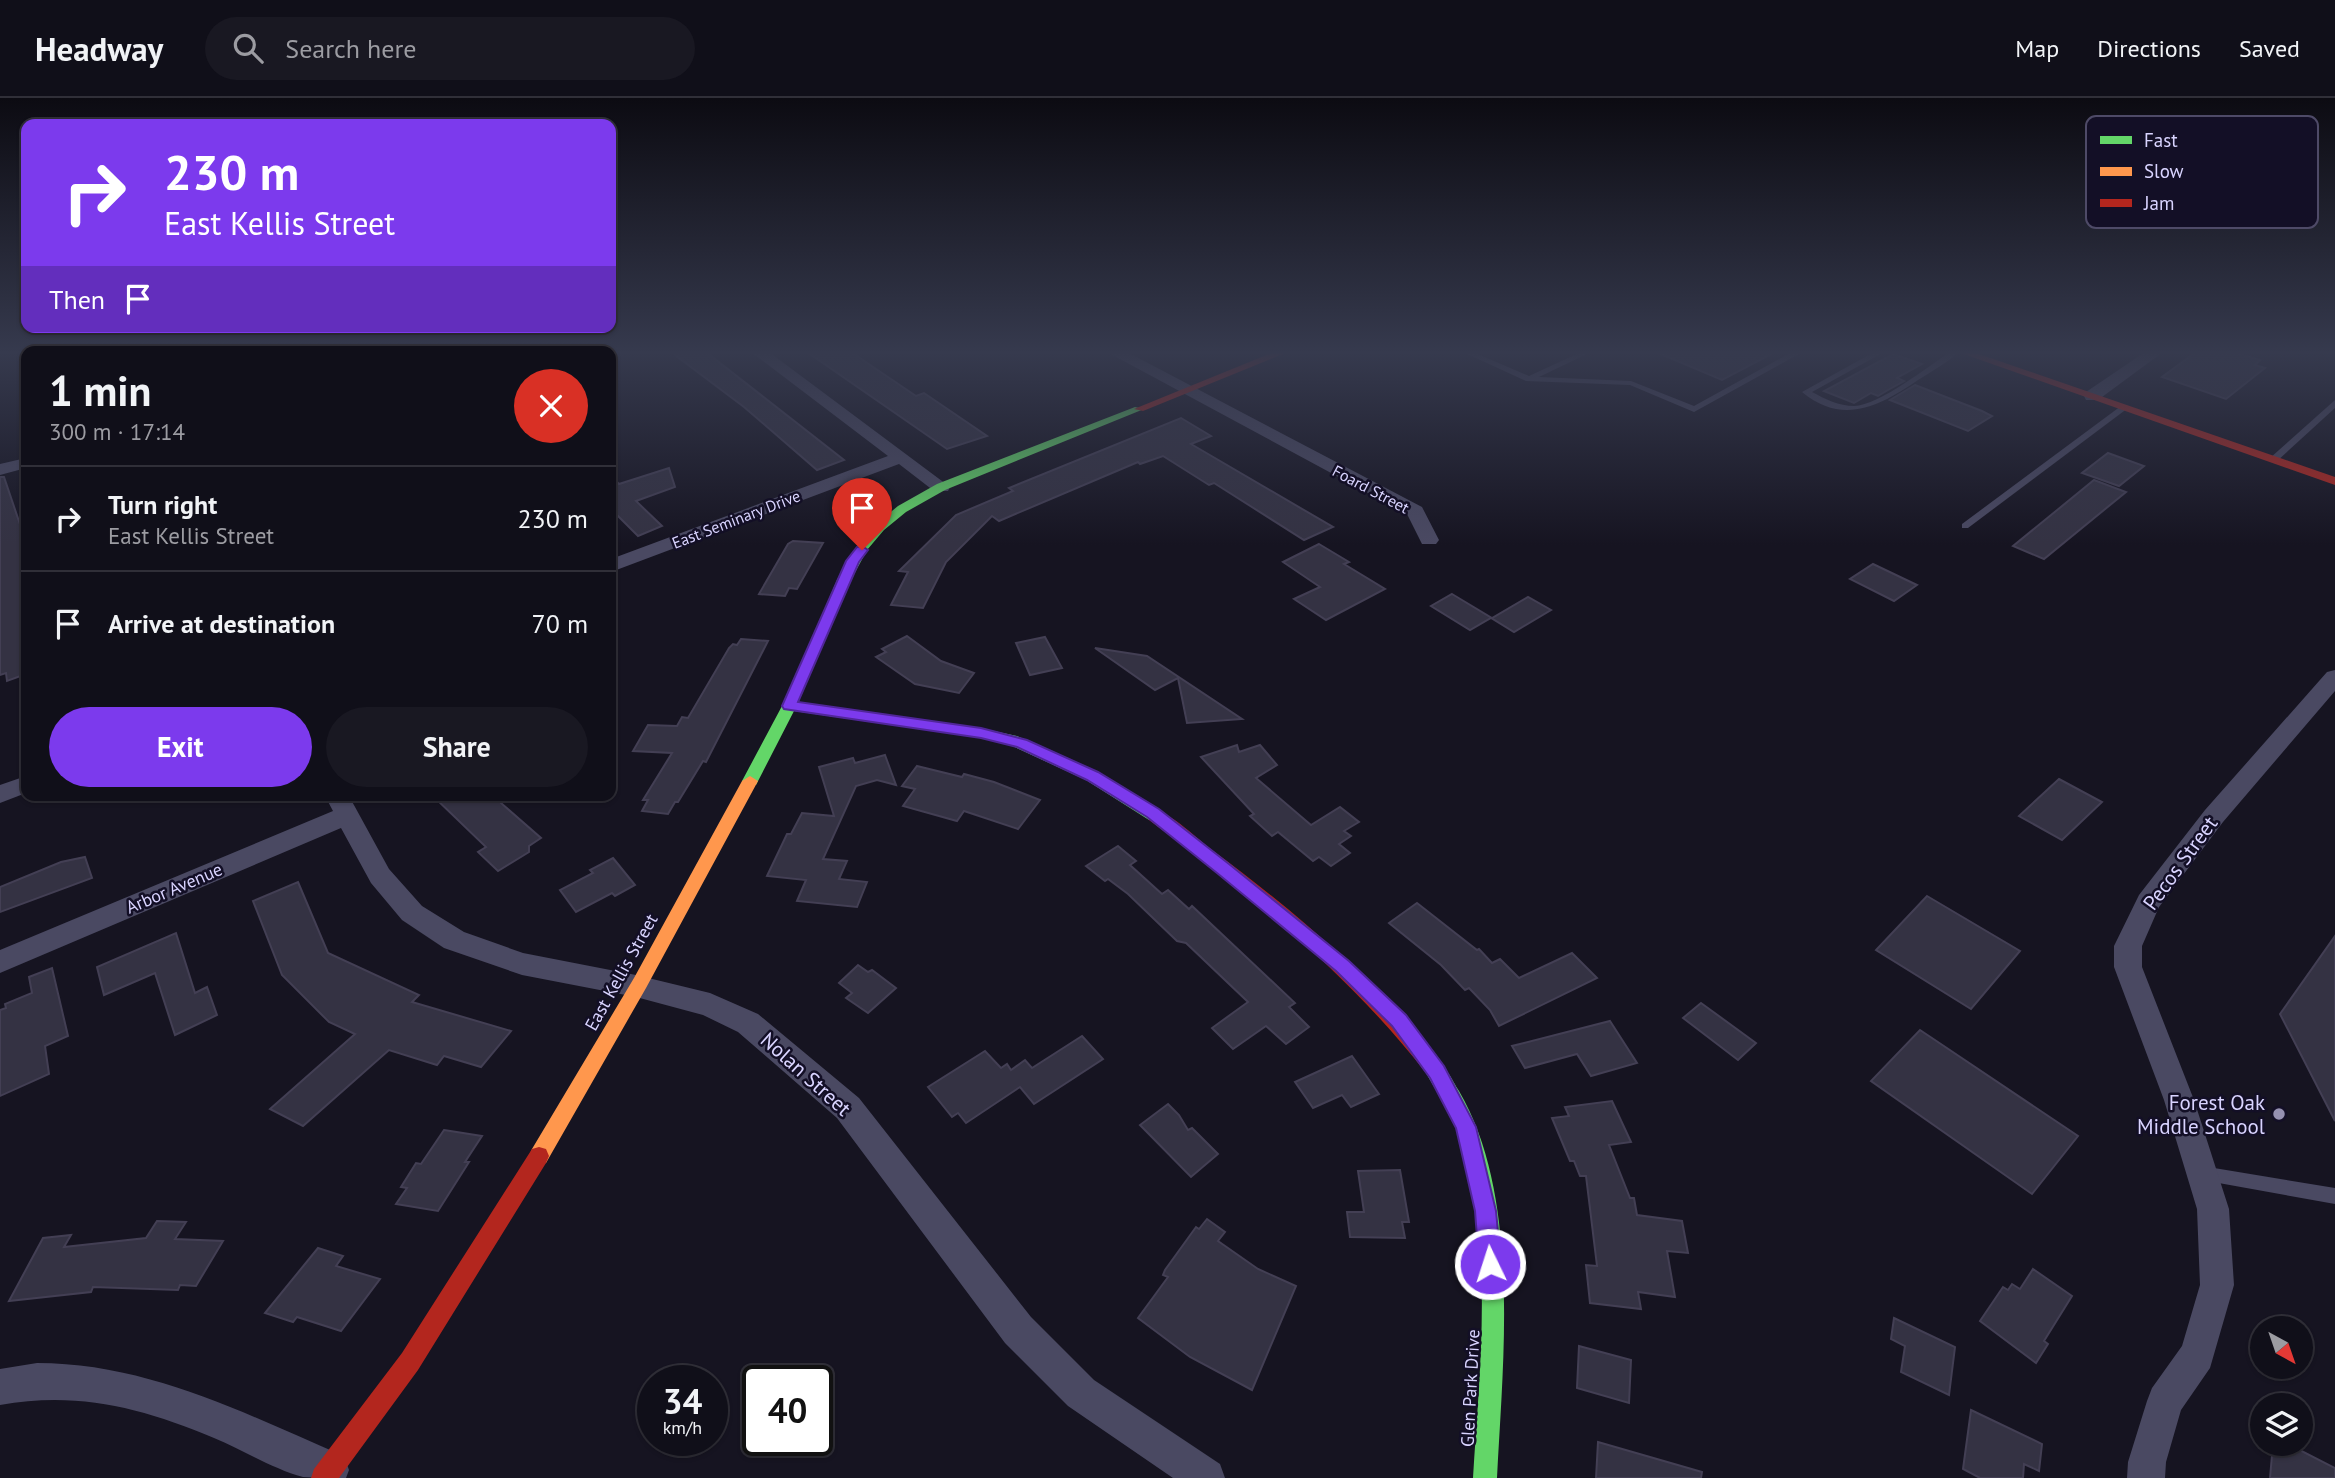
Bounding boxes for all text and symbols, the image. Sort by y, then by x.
search box [205,17,695,80]
text: Headway [35,27,163,70]
icon: search [229,29,267,67]
text: Search here [285,32,416,65]
text: Map [2015,33,2059,64]
text: Directions [2097,33,2201,64]
text: Saved [2239,33,2300,64]
legend [2086,116,2318,228]
text: Fast [2144,128,2178,152]
text: 230 m [164,140,299,204]
icon: right [49,147,140,238]
text: Slow [2144,159,2184,183]
text: Jam [2143,191,2174,215]
text: East Kellis Street [164,202,395,244]
icon: arrive [119,280,157,318]
text: Then [49,283,105,316]
text: 1 min [49,363,151,418]
button: close [514,369,588,443]
text: 300 m · 17:14 [49,417,185,446]
street label: Foard Street [1329,460,1413,518]
pin [832,478,892,550]
street label: East Seminary Drive [669,485,803,553]
text: Turn right [108,488,217,521]
icon: arrive [843,489,881,527]
icon: right [49,500,87,538]
text: 230 m [517,502,588,535]
text: East Kellis Street [108,521,274,550]
icon: arrive [49,605,87,643]
text: Arrive at destination [108,607,335,640]
text: 70 m [532,607,588,640]
button: Exit [49,707,312,787]
button: Share [326,707,588,787]
street label: Pecos Street [2137,811,2223,915]
street label: Arbor Avenue [122,857,226,919]
street label: East Kellis Street [579,910,663,1034]
street label: Nolan Street [755,1026,857,1122]
place label: Forest Oak Middle School [2137,1089,2265,1140]
marker: Forest Oak Middle School [2271,1106,2287,1122]
position arrow [1453,1227,1527,1301]
north arrow [2250,1316,2314,1379]
map controls [2250,1316,2313,1456]
street label: Glen Park Drive [1455,1329,1485,1447]
speed limit sign: 40 [742,1365,833,1456]
text: 34 [663,1378,702,1424]
button: layers [2250,1393,2313,1456]
text: km/h [663,1416,702,1439]

